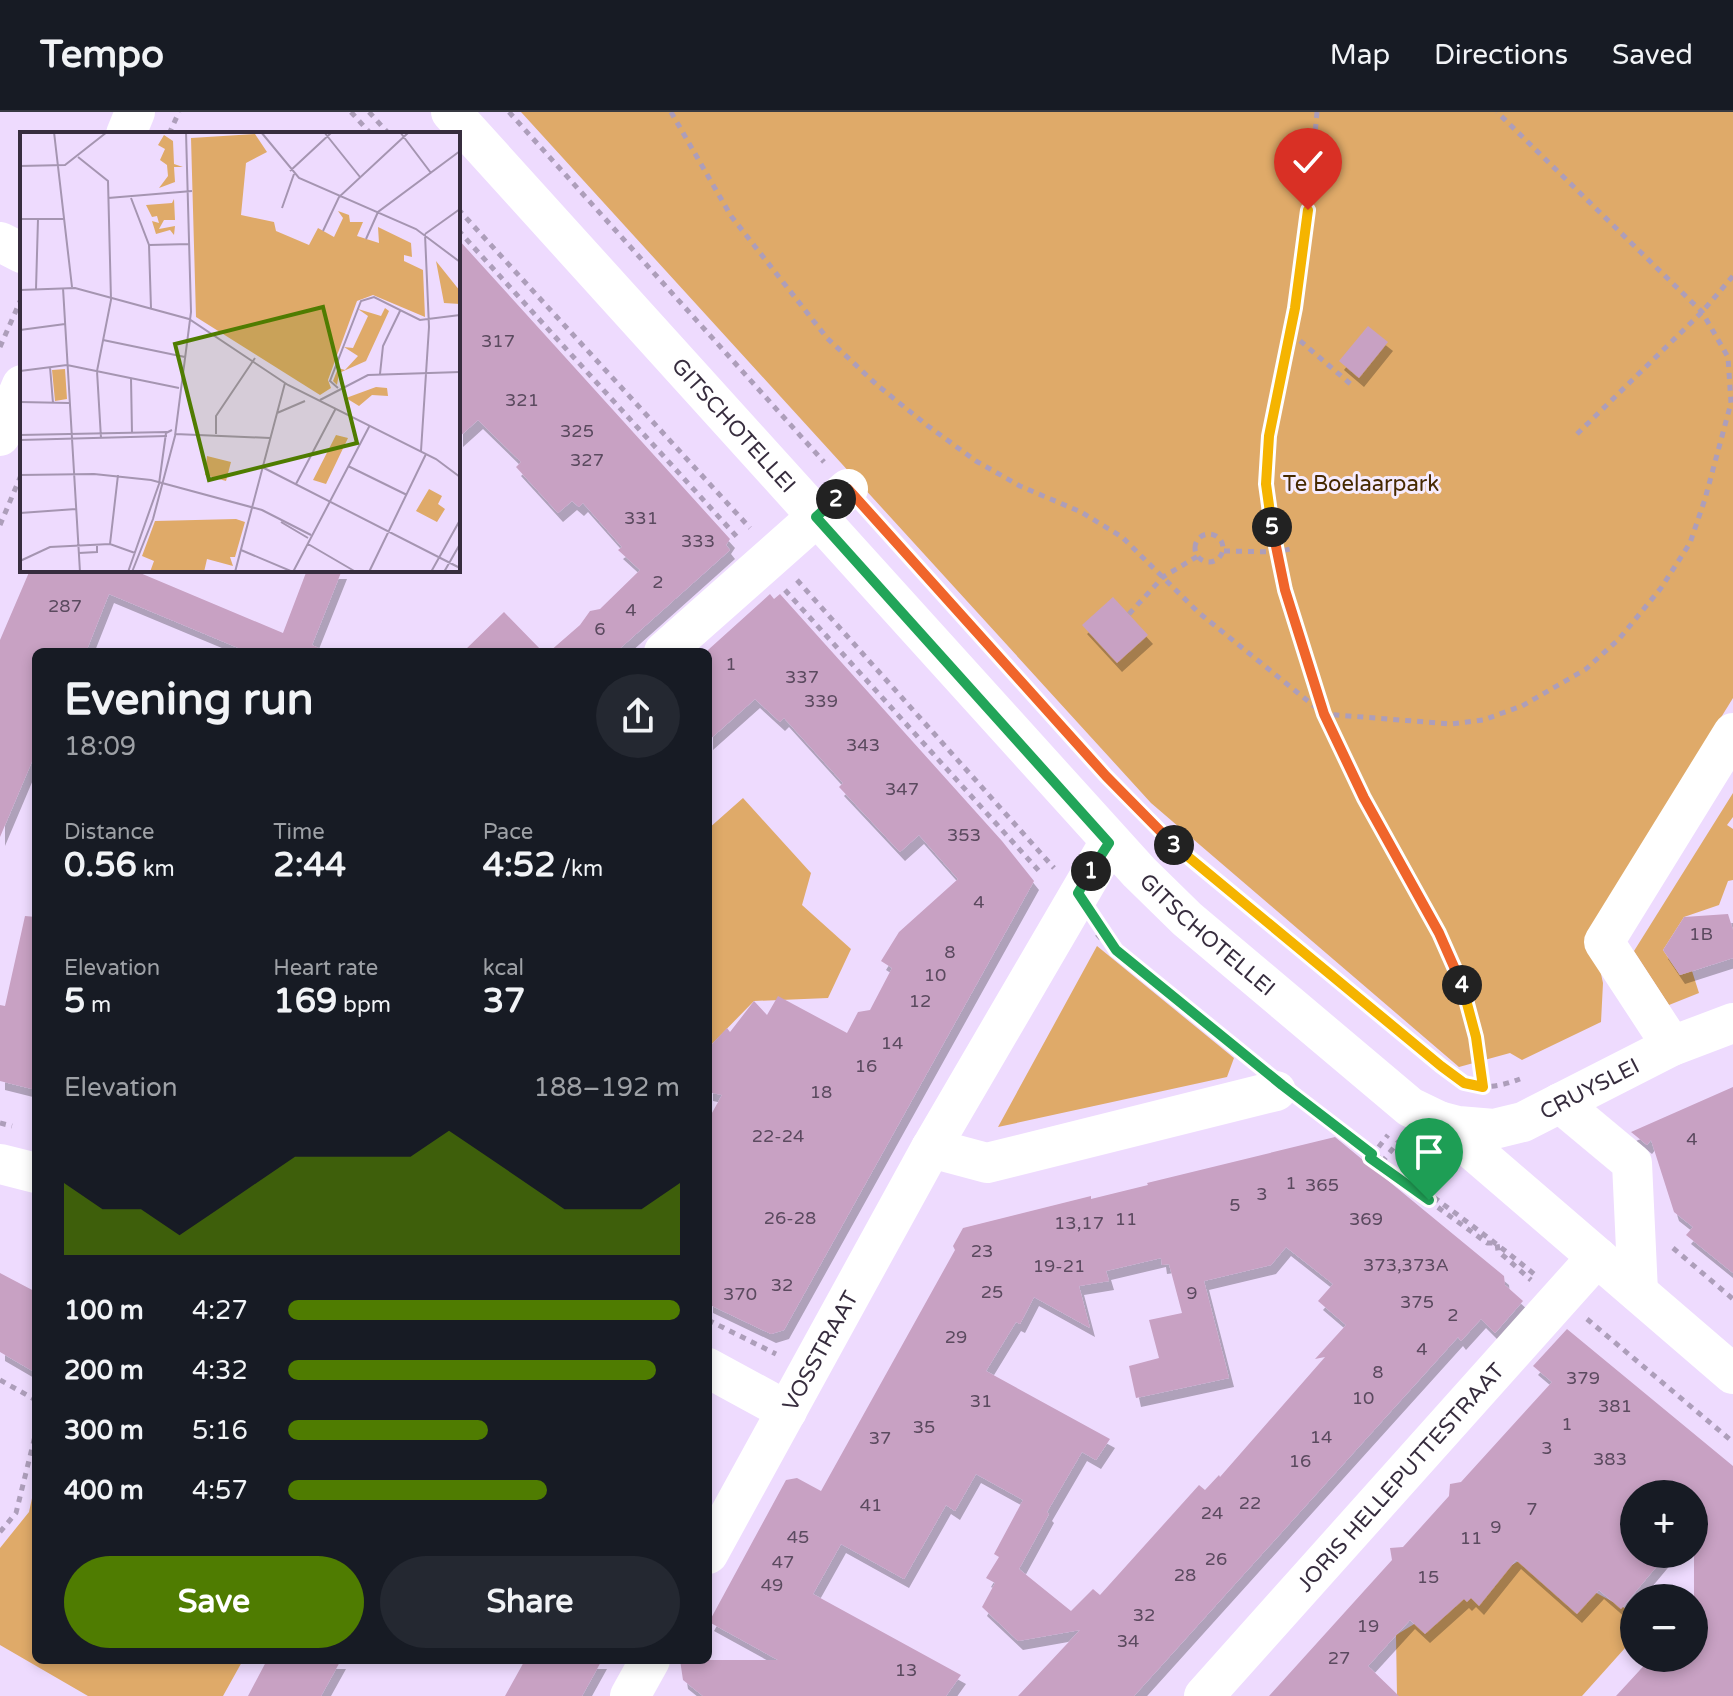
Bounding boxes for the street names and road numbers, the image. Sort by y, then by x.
street label: GITSCHOTELLEI [666,353,801,498]
street label: GITSCHOTELLEI [1134,868,1280,1002]
street label: CRUYSLEI [1536,1053,1644,1125]
street label: VOSSTRAAT [777,1286,864,1416]
street label: JORIS HELLEPUTTESTRAAT [1292,1357,1510,1597]

